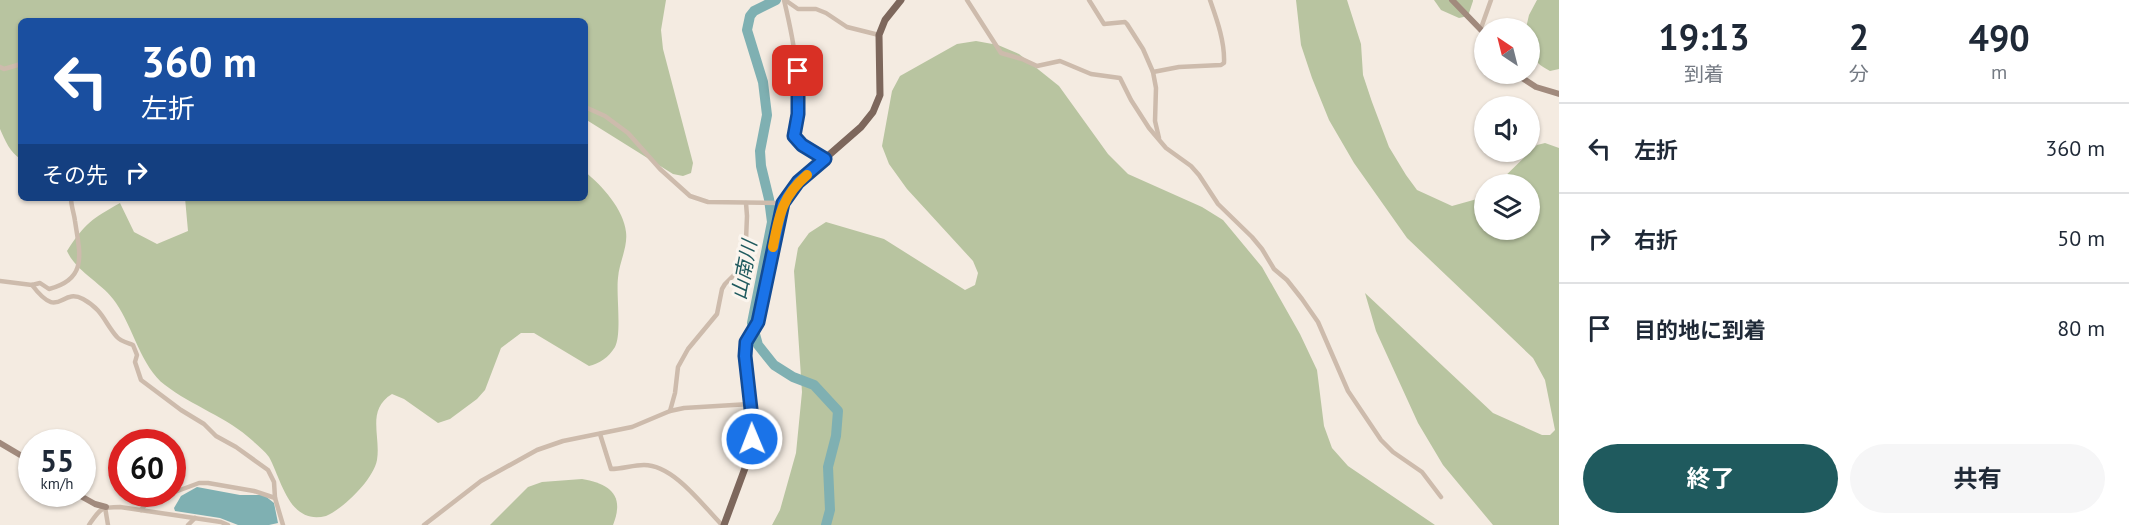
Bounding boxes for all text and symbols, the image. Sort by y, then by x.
text: 19:13 [1658,13,1750,60]
text: 2 [1849,13,1869,60]
text: 490 [1968,14,2030,61]
north arrow [1474,18,1540,84]
map controls [1474,18,1540,240]
text: 360 m [141,34,257,89]
icon: left [42,42,120,120]
pin [772,45,823,96]
icon: arrive [781,54,814,87]
text: m [1991,59,2007,85]
text: 到着 [1684,61,1724,87]
text: 分 [1849,61,1869,87]
text: 左折 [141,91,195,125]
button: sound [1474,96,1540,162]
icon: left [1583,132,1616,165]
text: 360 m [2045,134,2105,162]
text: 左折 [1634,136,1678,164]
icon: right [120,156,153,189]
text: その先 [42,161,108,189]
button: layers [1474,174,1540,240]
icon: right [1583,222,1616,255]
text: 50 m [2057,224,2105,252]
text: 右折 [1634,226,1678,254]
water label: 山南川 [726,236,763,302]
icon: arrive [1583,312,1616,345]
text: 80 m [2057,314,2105,342]
text: 目的地に到着 [1634,316,1766,344]
position arrow [720,407,784,471]
speed limit sign: 60 [108,429,186,507]
text: 55 [40,441,74,480]
button: 終了 [1583,444,1838,513]
button: 共有 [1850,444,2105,513]
text: km/h [41,474,73,493]

